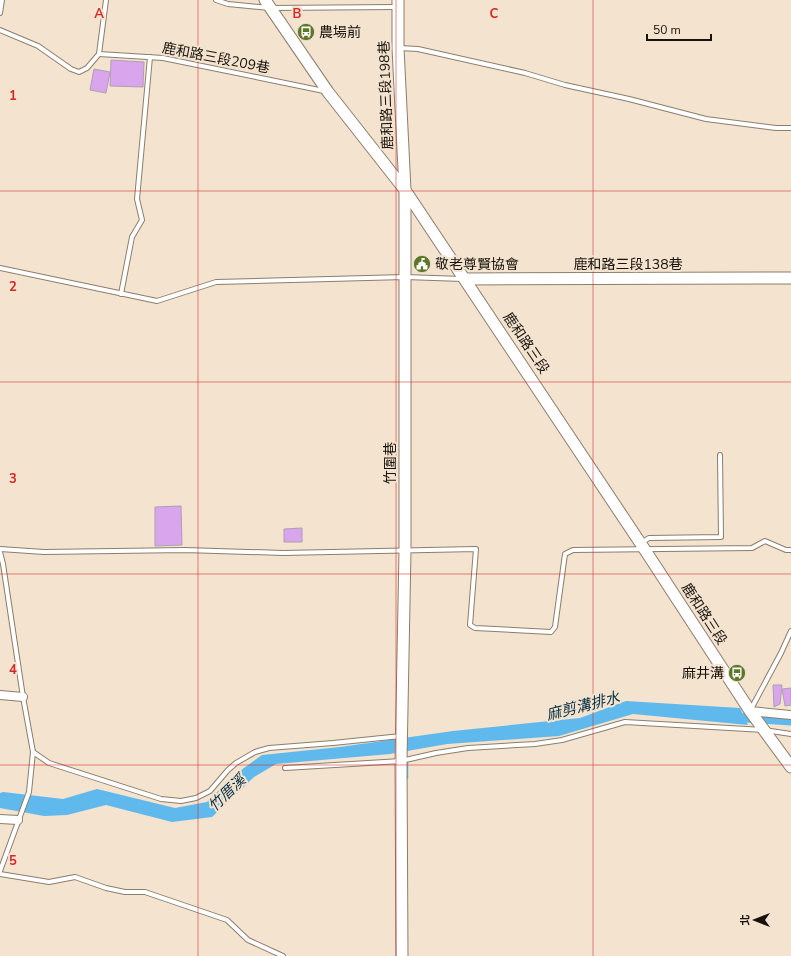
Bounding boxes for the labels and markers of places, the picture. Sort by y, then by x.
bus stop icon: 農場前 [296,22,316,42]
place label: 農場前 [319,23,361,42]
public building icon: 敬老尊賢協會 [412,254,432,274]
place label: 敬老尊賢協會 [435,255,519,274]
bus stop icon: 麻井溝 [727,663,747,683]
place label: 麻井溝 [682,664,724,683]

